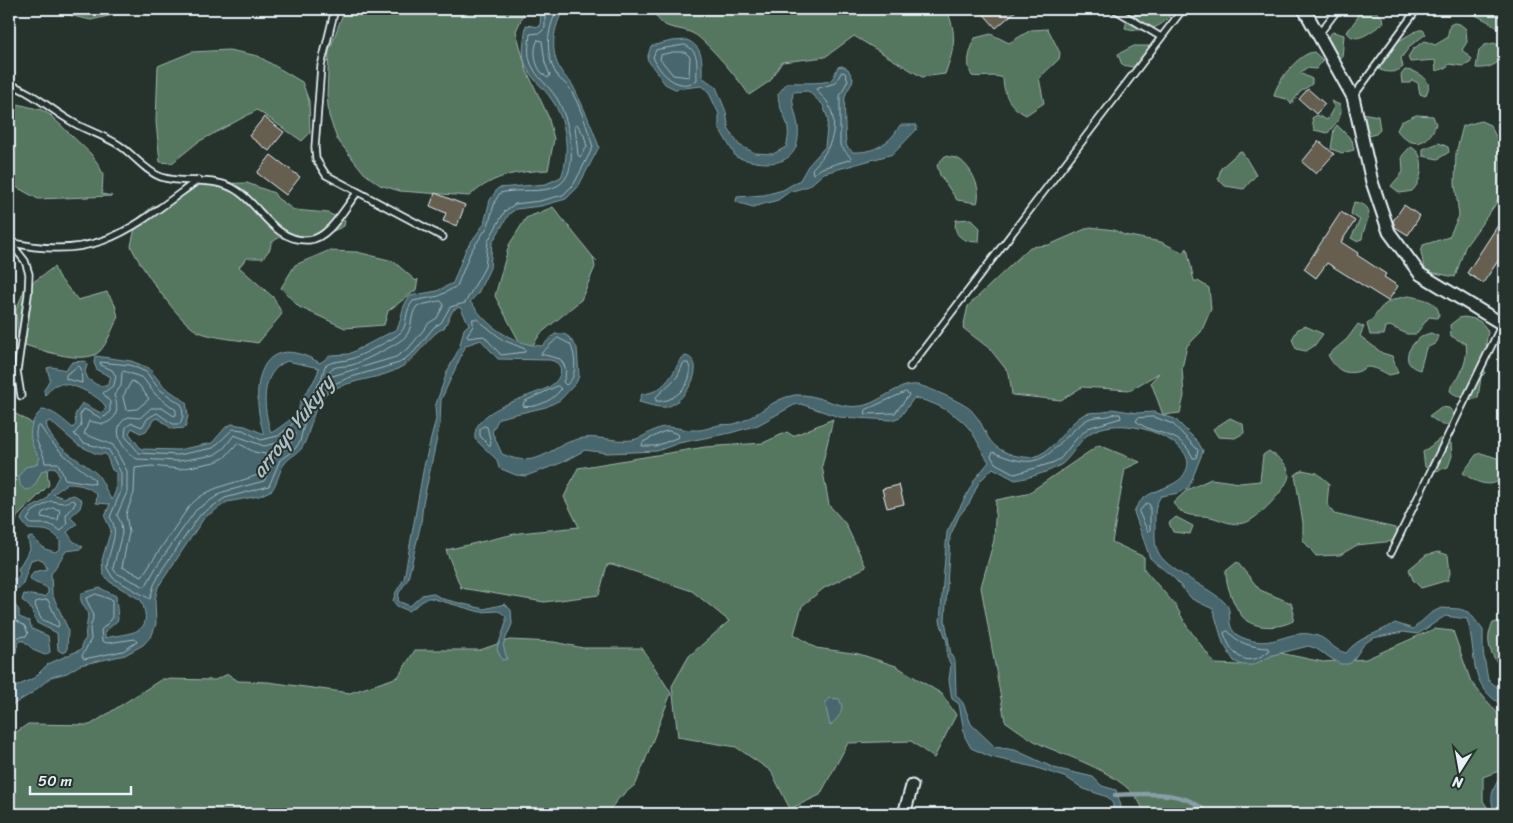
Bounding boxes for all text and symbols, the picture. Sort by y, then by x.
water label: arroyo Yukyry [243,366,345,486]
north arrow [1436,746,1486,796]
scale bar [30,763,131,795]
text: 50 m [38,768,73,794]
text: N [1450,769,1466,796]

